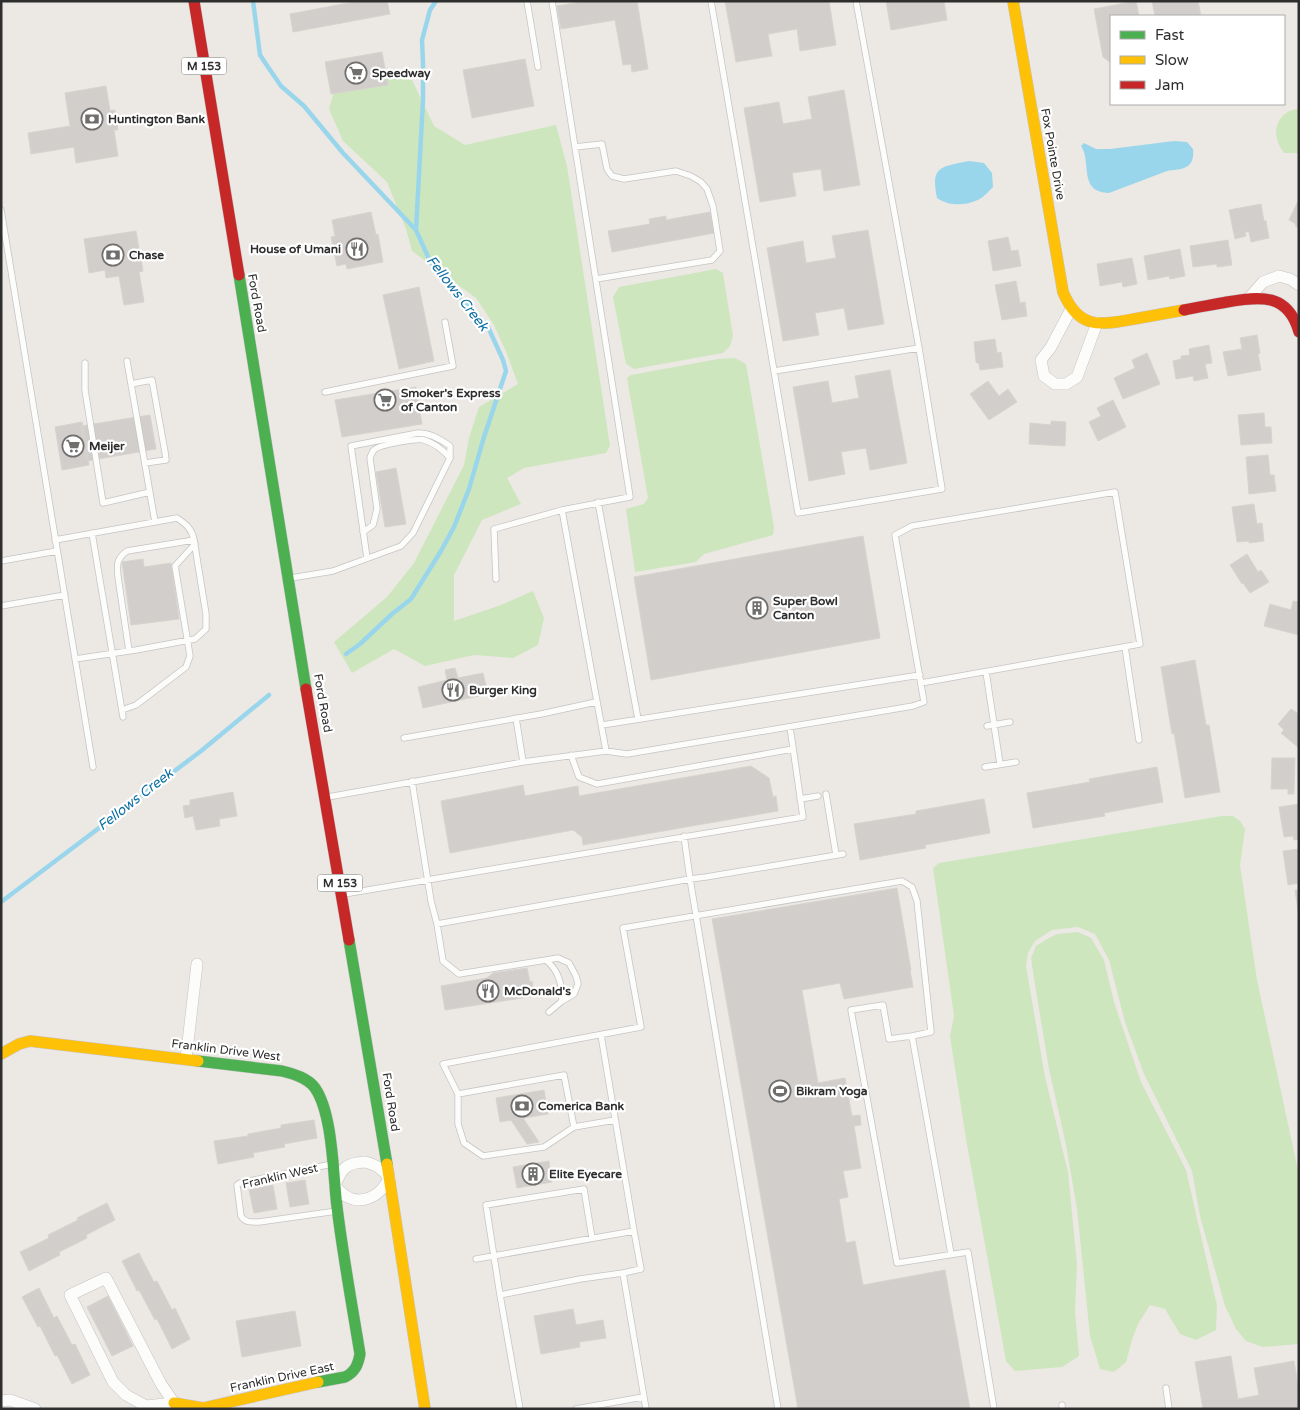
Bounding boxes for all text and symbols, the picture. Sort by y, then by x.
legend [1110,15,1285,105]
text: Fast [1155,26,1185,44]
text: Slow [1155,51,1189,69]
road number: M 153 [182,58,226,74]
supermarket icon: Speedway [344,61,368,85]
place label: Speedway [372,66,431,81]
text: Jam [1155,76,1184,94]
bank icon: Huntington Bank [80,107,104,131]
street label: Fox Pointe Drive [1038,107,1068,201]
place label: Huntington Bank [108,112,205,127]
restaurant icon: House of Umani [345,237,369,261]
place label: House of Umani [250,242,341,256]
bank icon: Chase [101,243,125,267]
place label: Chase [129,248,164,262]
water label: Fellows Creek [423,252,493,335]
street label: Ford Road [245,273,269,333]
place label: Smoker's Express of Canton [401,386,501,414]
supermarket icon: Smoker's Express of Canton [373,388,397,412]
supermarket icon: Meijer [61,434,85,458]
place label: Meijer [89,439,125,454]
place label: Super Bowl Canton [773,594,838,622]
building icon: Super Bowl Canton [745,596,769,620]
street label: Ford Road [311,673,335,733]
restaurant icon: Burger King [441,678,465,702]
place label: Burger King [469,683,537,698]
water label: Fellows Creek [94,764,177,834]
road number: M 153 [318,874,362,891]
restaurant icon: McDonald's [476,979,500,1003]
place label: McDonald's [504,984,571,998]
street label: Franklin Drive West [171,1036,282,1064]
street label: Ford Road [379,1072,403,1132]
sports icon: Bikram Yoga [768,1079,792,1103]
place label: Bikram Yoga [796,1084,868,1099]
bank icon: Comerica Bank [510,1094,534,1118]
place label: Comerica Bank [538,1099,624,1113]
street label: Franklin West [241,1160,320,1192]
building icon: Elite Eyecare [521,1162,545,1186]
place label: Elite Eyecare [549,1167,622,1182]
street label: Franklin Drive East [229,1359,336,1395]

